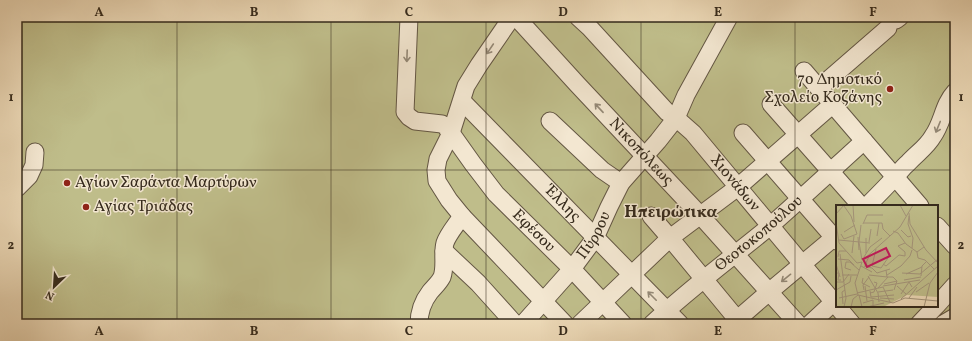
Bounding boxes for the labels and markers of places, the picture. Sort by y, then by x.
place label: 7ο Δημοτικό Σχολείο Κοζάνης [764,69,882,109]
marker: 7ο Δημοτικό Σχολείο Κοζάνης [885,84,895,94]
place label: Αγίων Σαράντα Μαρτύρων [75,172,257,194]
marker: Αγίων Σαράντα Μαρτύρων [62,178,72,188]
place label: Αγίας Τριάδας [94,196,193,218]
marker: Αγίας Τριάδας [81,202,91,212]

